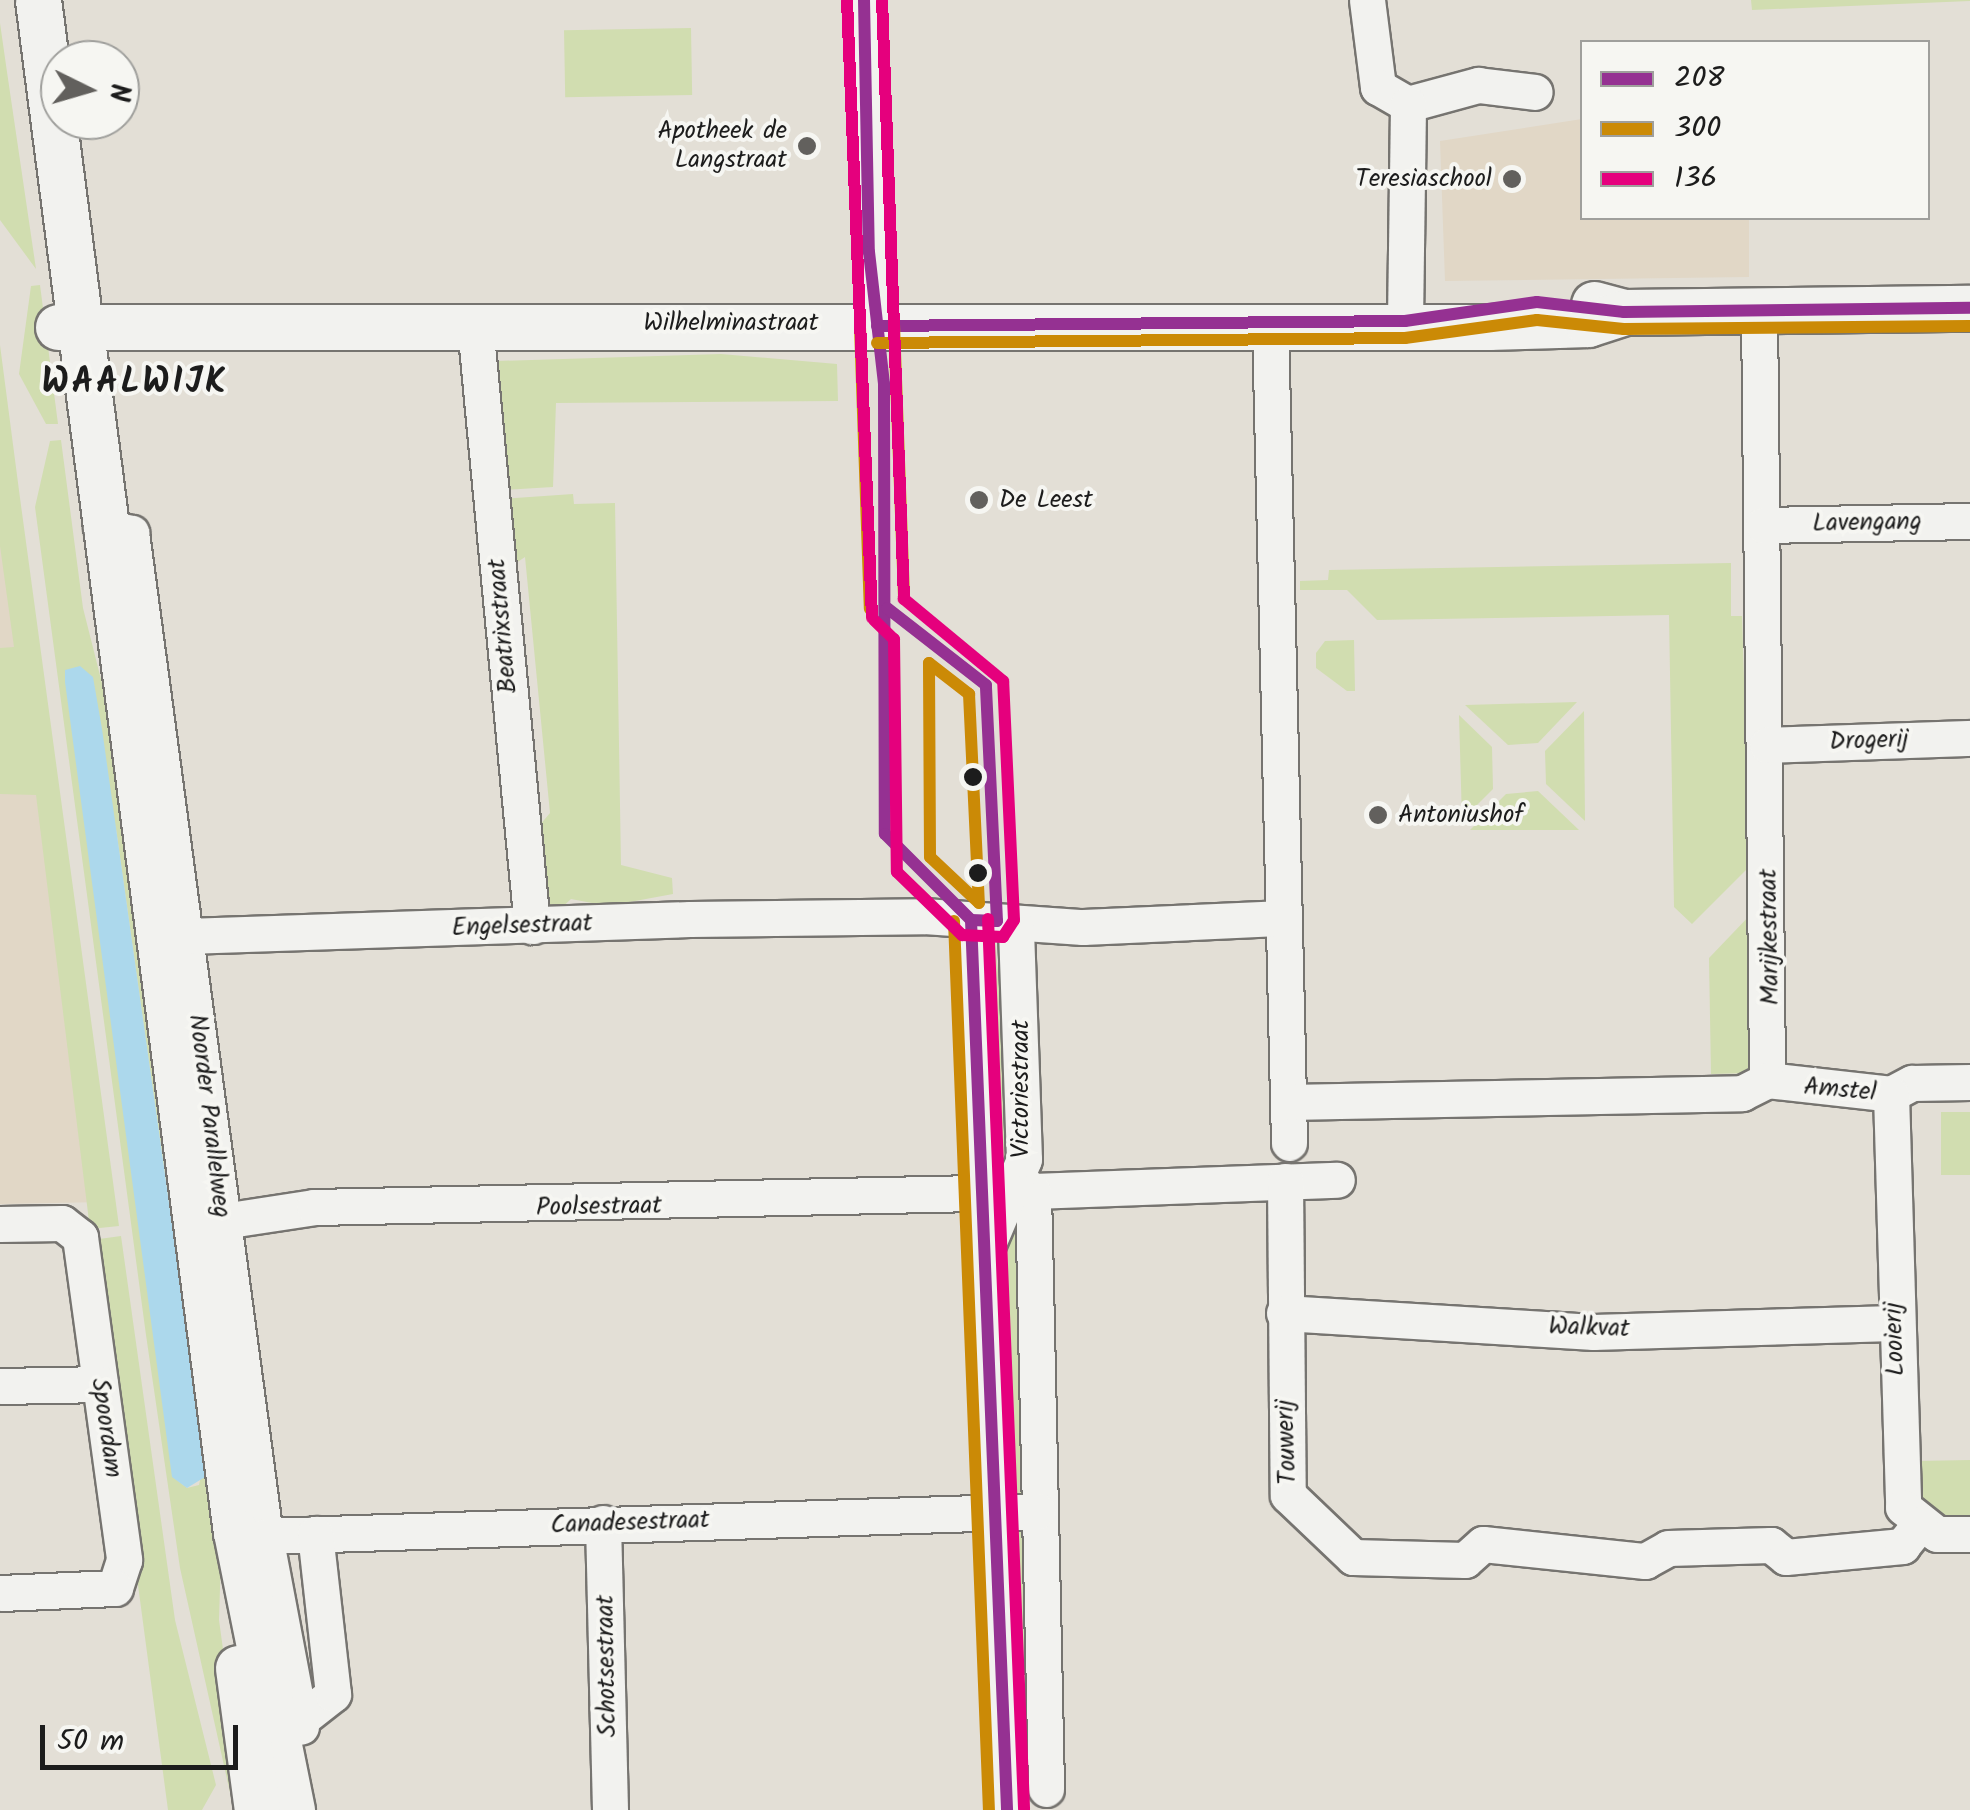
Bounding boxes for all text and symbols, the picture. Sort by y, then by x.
north arrow [40,40,140,140]
legend [1580,40,1930,220]
text: 208 [1674,55,1725,103]
text: N [95,82,142,103]
text: 300 [1674,105,1721,153]
place label: Apotheek de Langstraat [657,117,787,176]
marker: Apotheek de Langstraat [796,135,818,157]
text: 136 [1674,155,1717,203]
place label: Teresiaschool [1356,164,1492,194]
marker: Teresiaschool [1501,168,1523,190]
street label: Wilhelminastraat [643,308,819,338]
district label: WAALWIJK [41,362,229,404]
place label: De Leest [999,485,1093,515]
marker: De Leest [968,489,990,511]
street label: Lavengang [1812,507,1922,539]
street label: Beatrixstraat [482,557,524,695]
street label: Drogerij [1829,725,1909,757]
unlabelled marker [963,767,983,787]
place label: Antoniushof [1398,800,1524,830]
marker: Antoniushof [1367,804,1389,826]
unlabelled marker [968,863,988,883]
street label: Marijkestraat [1754,868,1786,1006]
street label: Engelsestraat [451,909,593,943]
street label: Noorder Parallelweg [182,1013,236,1219]
street label: Victoriestraat [1006,1020,1036,1158]
street label: Amstel [1802,1072,1878,1108]
street label: Poolsestraat [536,1191,662,1223]
street label: Looierij [1879,1301,1911,1377]
street label: Walkvat [1548,1312,1630,1344]
street label: Spoordam [84,1376,128,1480]
street label: Touwerij [1271,1399,1303,1485]
street label: Canadesestraat [550,1505,710,1541]
street label: Schotsestraat [591,1595,623,1737]
scale bar [45,1705,242,1767]
text: 50 m [57,1718,124,1766]

